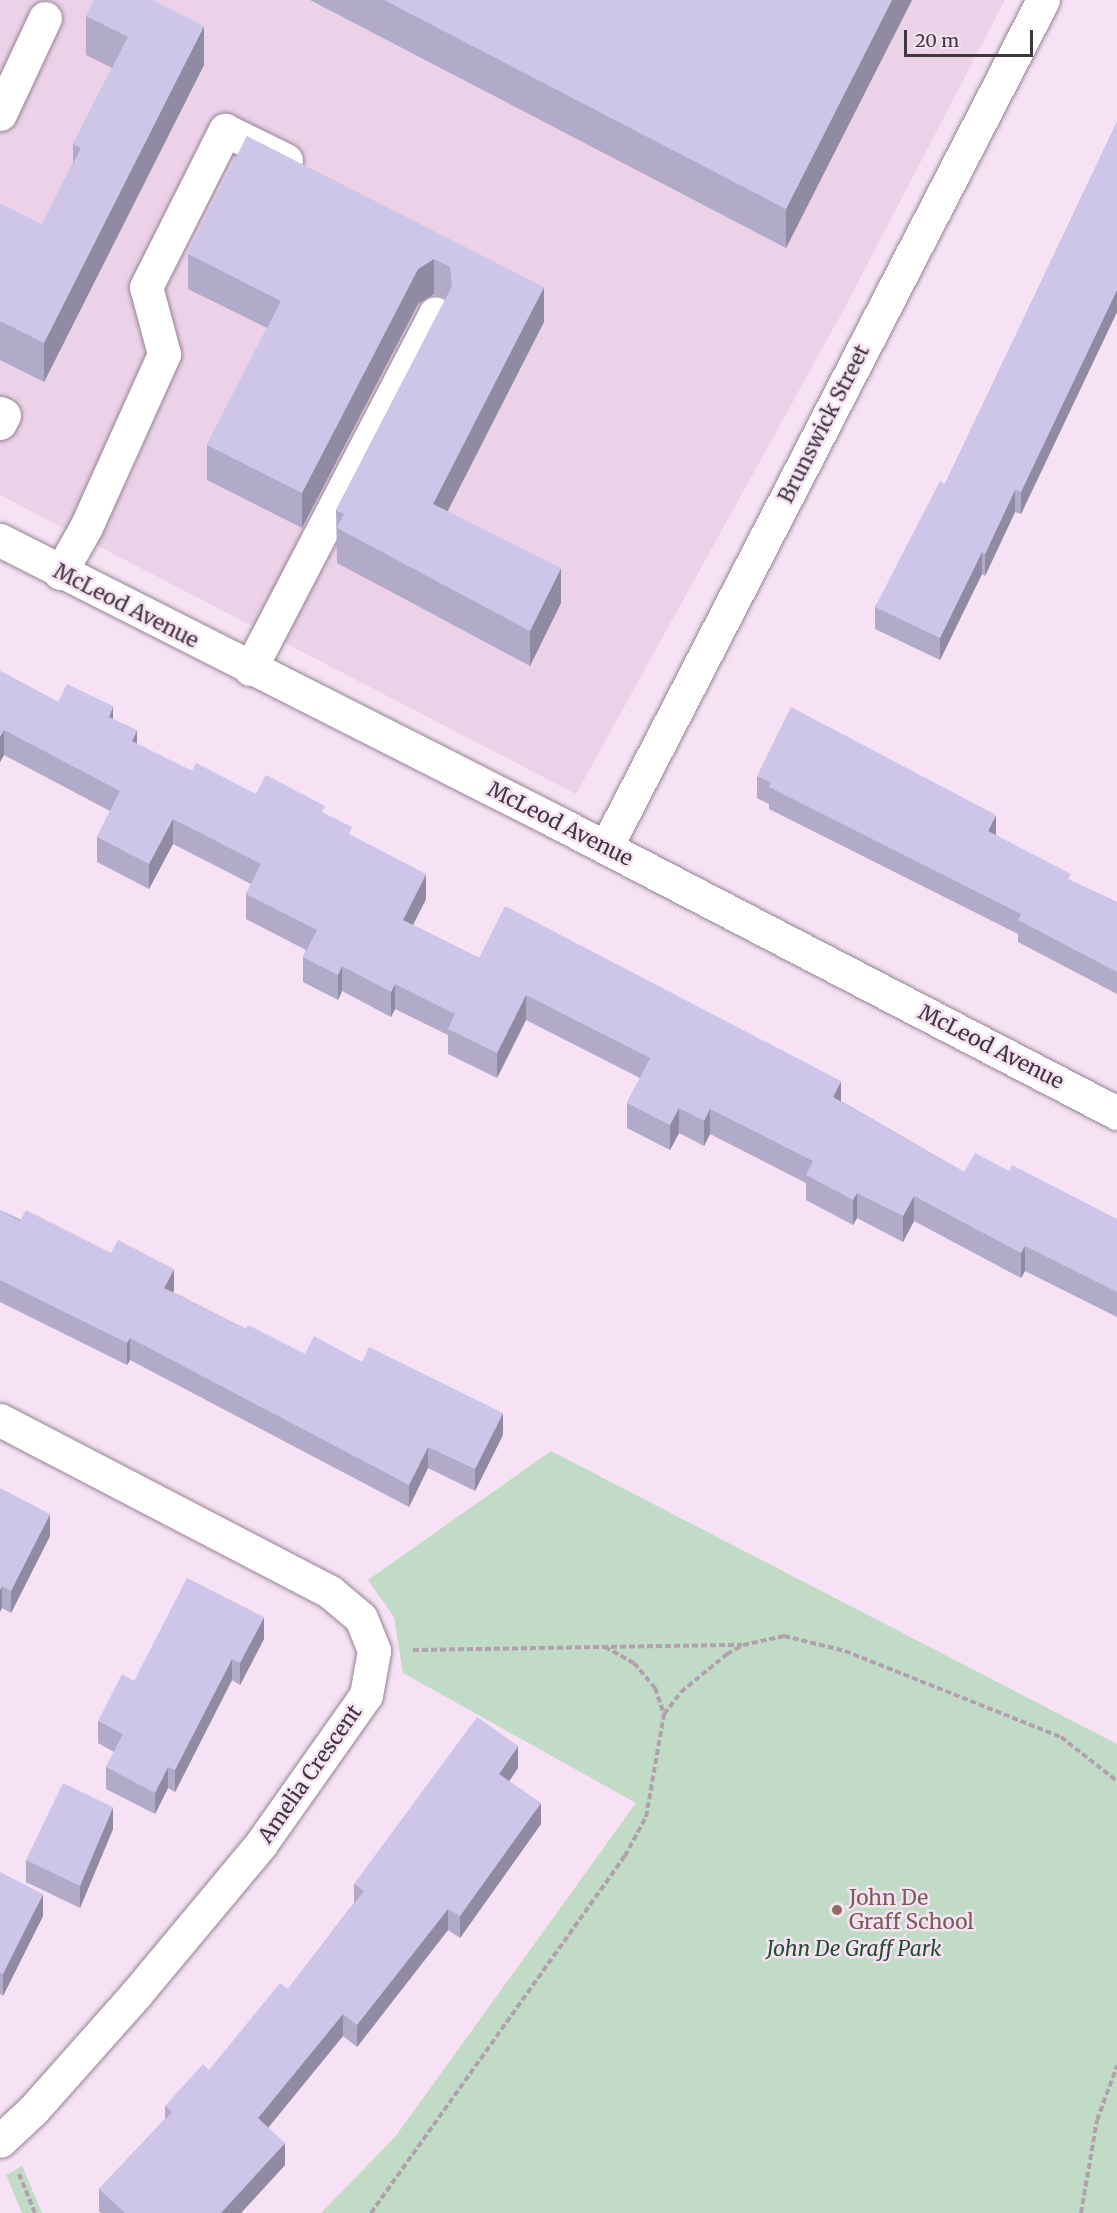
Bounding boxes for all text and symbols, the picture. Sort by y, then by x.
scale bar [907,18,1036,56]
text: 20 m [915,29,959,52]
street label: Brunswick Street [773,341,875,507]
street label: McLeod Avenue [49,559,203,653]
street label: McLeod Avenue [483,777,637,871]
street label: McLeod Avenue [914,1000,1068,1094]
street label: Amelia Crescent [253,1700,367,1848]
place label: John De Graff School [849,1885,974,1935]
marker: John De Graff School [830,1903,844,1917]
park label: John De Graff Park [767,1936,941,1962]

